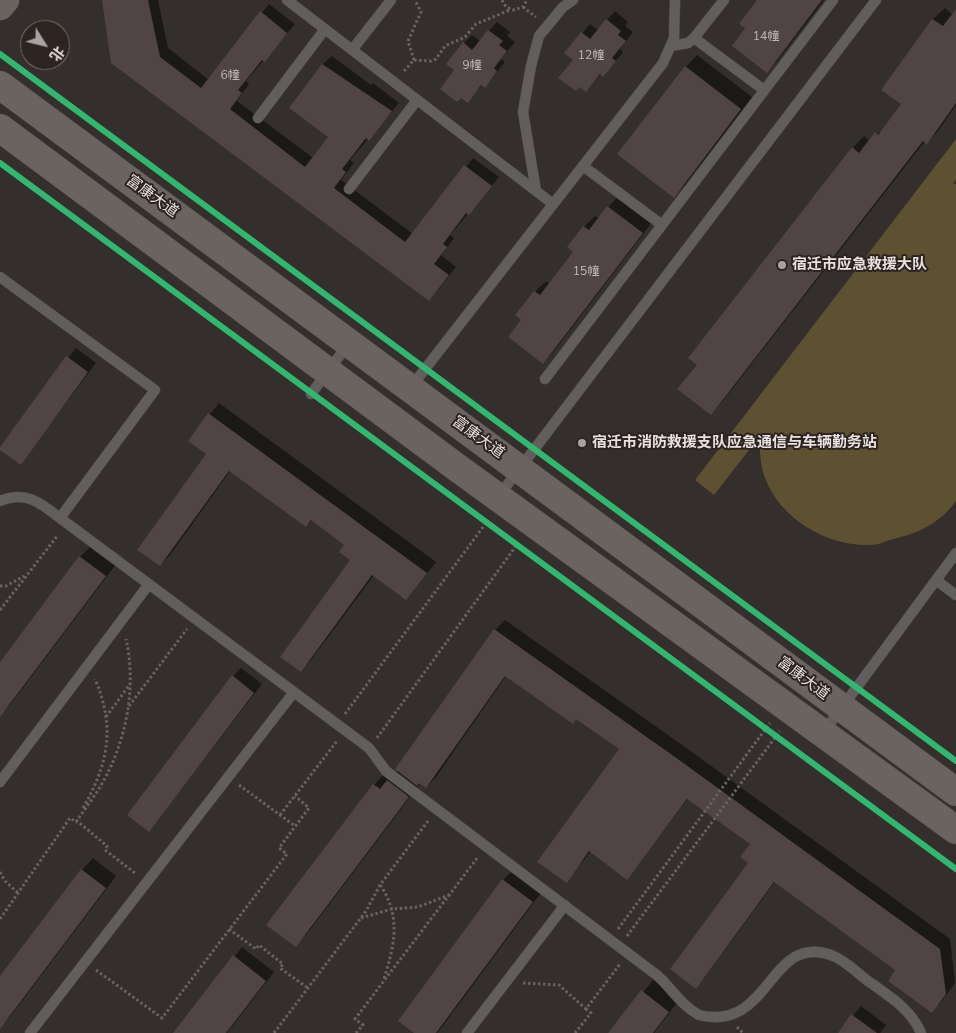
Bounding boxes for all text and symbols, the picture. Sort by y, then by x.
north arrow [20,20,70,70]
house number: 14幢 [753,30,779,44]
text: 北 [45,42,69,65]
house number: 12幢 [578,49,604,63]
house number: 9幢 [462,59,482,73]
house number: 6幢 [220,69,240,83]
street label: 富康大道 [122,172,182,222]
place label: 宿迁市应急救援大队 [792,256,927,274]
marker: 宿迁市应急救援大队 [776,259,788,271]
house number: 15幢 [573,265,599,279]
street label: 富康大道 [448,413,508,463]
place label: 宿迁市消防救援支队应急通信与车辆勤务站 [592,434,877,452]
marker: 宿迁市消防救援支队应急通信与车辆勤务站 [576,437,588,449]
street label: 富康大道 [774,654,832,704]

